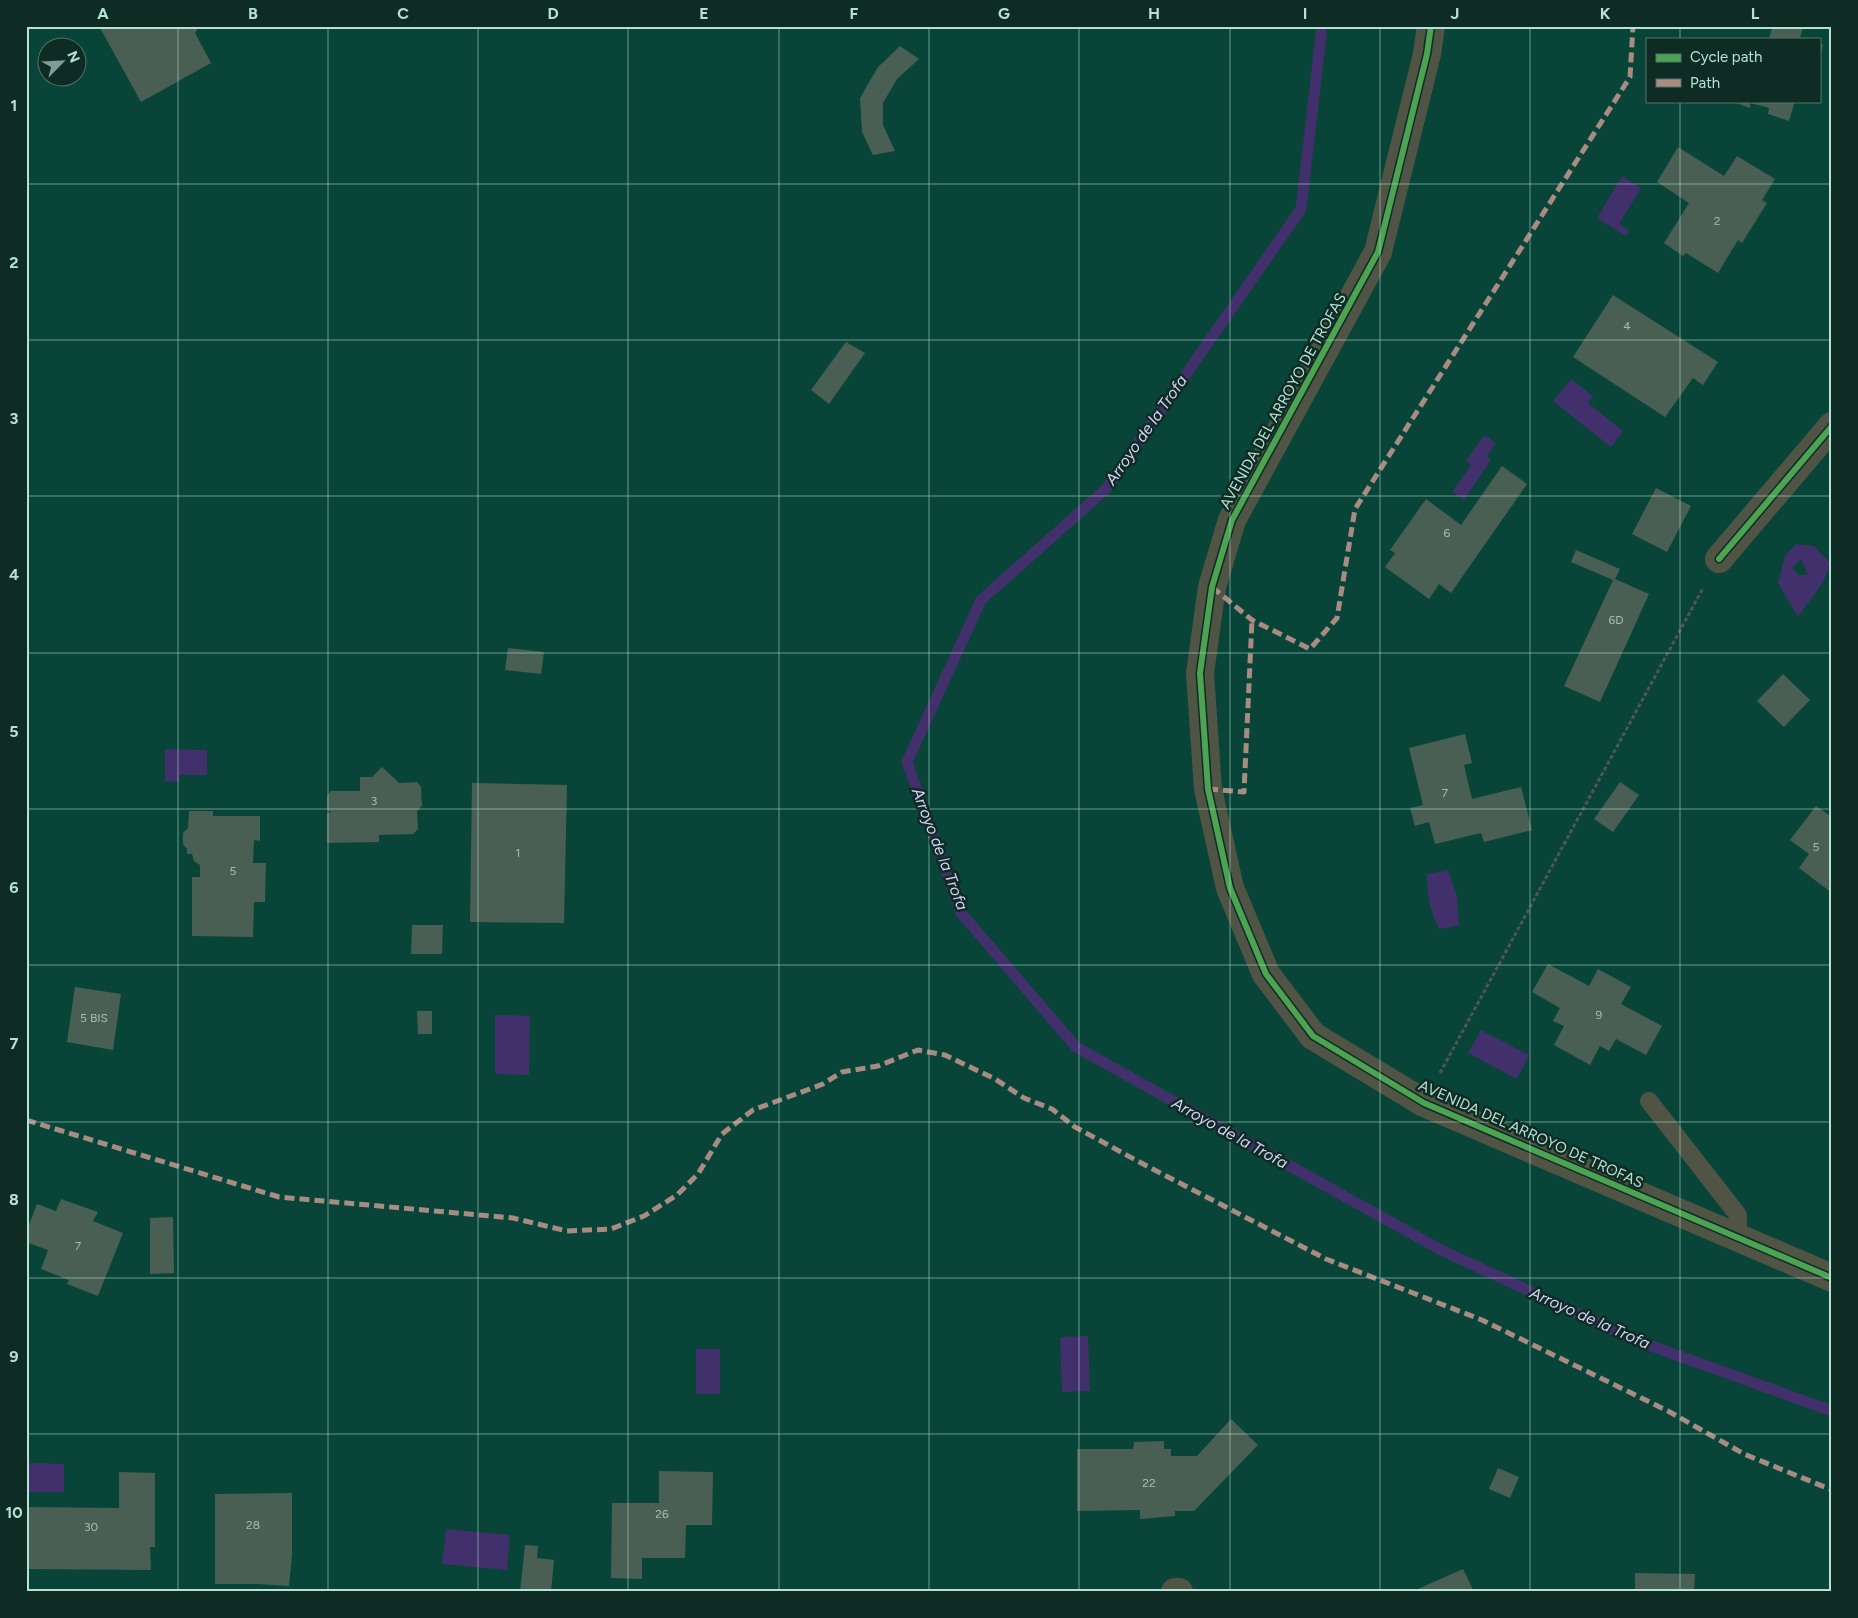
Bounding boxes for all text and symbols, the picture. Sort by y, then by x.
text: A [97,4,109,23]
text: B [248,4,258,23]
text: C [397,4,409,23]
text: D [547,4,559,23]
text: E [699,4,709,23]
text: F [850,4,859,23]
text: G [998,4,1010,23]
text: H [1148,4,1160,23]
text: I [1303,4,1307,23]
text: J [1451,4,1459,23]
text: K [1600,4,1611,23]
text: L [1751,4,1760,23]
north arrow [38,38,88,88]
legend [1646,38,1820,102]
text: Cycle path [1690,48,1762,66]
text: N [63,49,83,65]
text: Path [1690,74,1720,92]
text: 1 [11,96,17,115]
house number: 2 [1714,214,1720,228]
text: 2 [9,253,19,272]
street label: AVENIDA DEL ARROYO DE TROFAS [1216,290,1350,512]
house number: 4 [1623,319,1631,333]
water label: Arroyo de la Trofa [1101,372,1191,489]
text: 3 [10,409,19,428]
house number: 6 [1444,526,1451,540]
text: 4 [9,565,19,584]
house number: 6D [1608,613,1624,627]
text: 5 [9,722,19,741]
water label: Arroyo de la Trofa [908,784,972,913]
house number: 7 [1442,786,1449,800]
house number: 3 [371,794,377,808]
house number: 5 [1813,840,1820,854]
house number: 1 [516,846,520,860]
house number: 5 [230,864,237,878]
text: 6 [9,878,19,897]
house number: 9 [1596,1008,1603,1022]
house number: 5 BIS [80,1011,108,1025]
text: 7 [10,1034,19,1053]
street label: AVENIDA DEL ARROYO DE TROFAS [1416,1076,1646,1192]
water label: Arroyo de la Trofa [1168,1093,1291,1173]
text: 8 [9,1190,19,1209]
house number: 7 [75,1239,82,1253]
water label: Arroyo de la Trofa [1526,1283,1653,1353]
text: 9 [9,1347,19,1366]
house number: 22 [1142,1476,1156,1490]
text: 10 [5,1503,23,1522]
house number: 26 [655,1507,669,1521]
house number: 28 [246,1518,260,1532]
house number: 30 [84,1520,98,1534]

